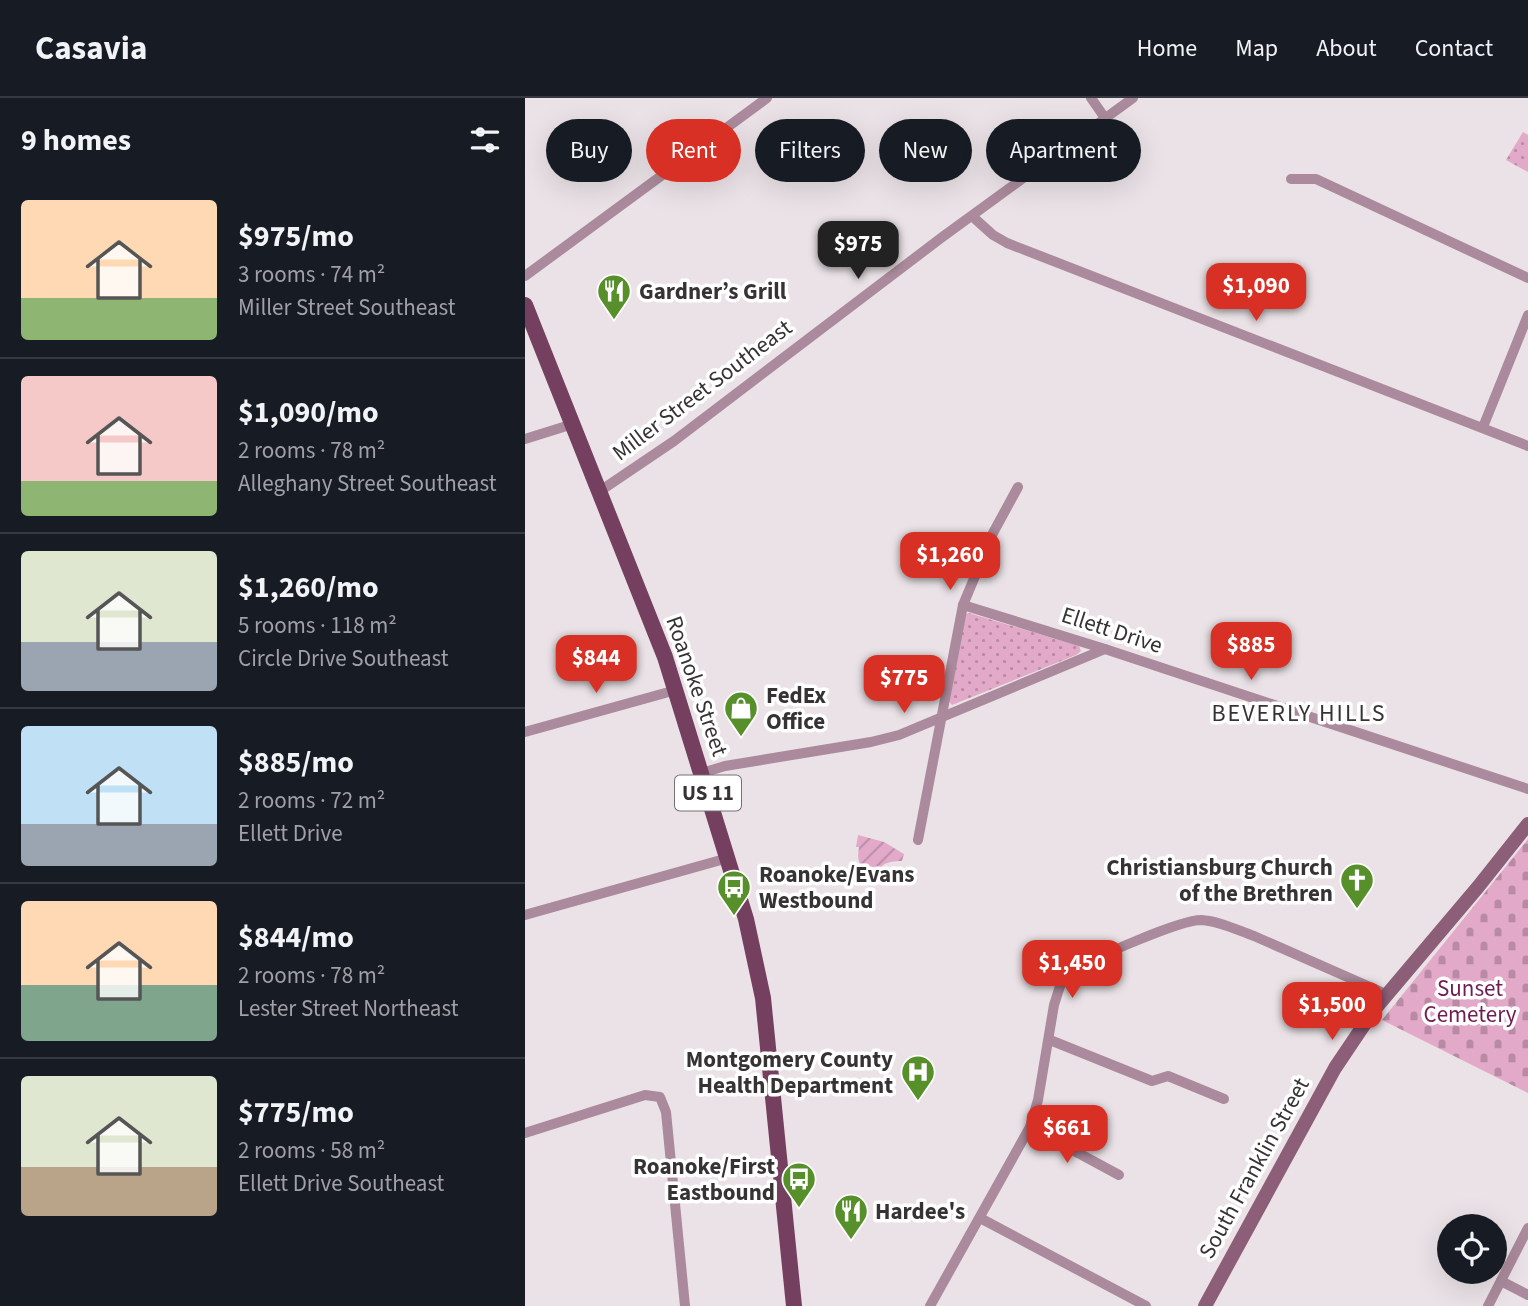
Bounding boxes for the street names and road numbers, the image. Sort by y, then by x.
street label: Miller Street Southeast [605,311,799,469]
street label: Ellett Drive [1057,598,1167,662]
street label: Roanoke Street [658,611,736,761]
road number: US 11 [675,776,741,810]
street label: South Franklin Street [1191,1071,1318,1264]

